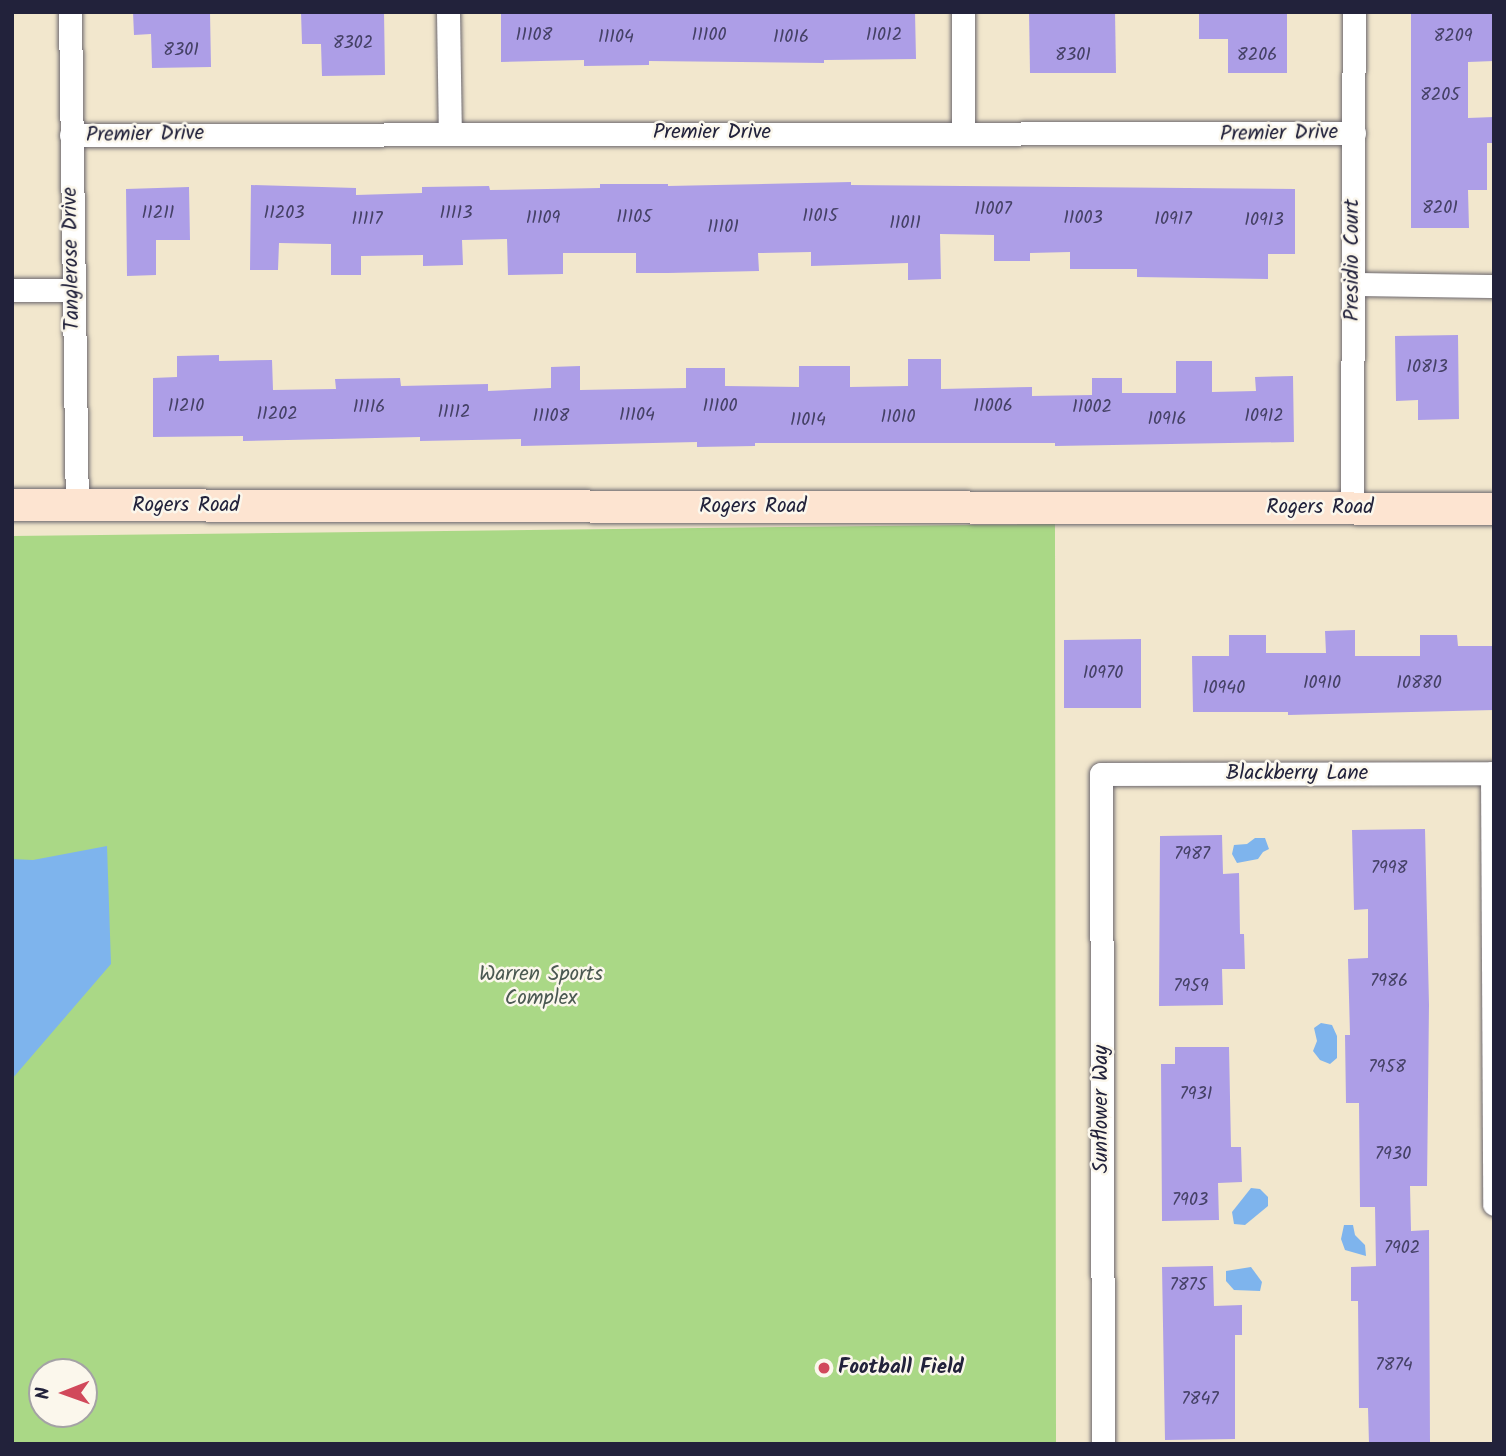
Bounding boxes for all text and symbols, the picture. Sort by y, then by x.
house number: 11108 [516,25,552,47]
house number: 11100 [692,25,726,47]
house number: 11012 [866,25,902,47]
house number: 8209 [1433,26,1473,48]
house number: 11104 [598,27,634,49]
house number: 11016 [773,27,809,49]
house number: 8302 [333,33,373,55]
house number: 8301 [163,40,199,62]
house number: 8301 [1055,45,1091,67]
house number: 8206 [1237,45,1277,67]
house number: 8205 [1420,85,1460,107]
street label: Premier Drive [653,120,771,146]
street label: Premier Drive [1220,120,1338,148]
street label: Premier Drive [86,121,204,149]
street label: Tanglerose Drive [58,187,86,331]
house number: 8201 [1422,198,1458,220]
house number: 11007 [974,199,1012,221]
street label: Presidio Court [1340,199,1366,321]
house number: 11211 [141,203,175,225]
house number: 11203 [263,203,305,225]
house number: 11113 [440,203,472,225]
house number: 11015 [802,206,838,228]
house number: 11105 [616,207,652,229]
house number: 11109 [526,208,560,230]
house number: 11003 [1063,208,1103,230]
house number: 11117 [352,209,382,231]
house number: 10917 [1154,209,1192,231]
house number: 10913 [1244,210,1284,232]
house number: 11011 [889,213,921,235]
house number: 11101 [707,217,739,239]
house number: 10813 [1406,357,1448,379]
house number: 11210 [168,396,204,418]
house number: 11100 [703,396,737,418]
house number: 11006 [973,396,1013,418]
house number: 11116 [353,397,385,419]
house number: 11002 [1072,397,1112,419]
house number: 11112 [437,402,471,424]
house number: 11202 [256,404,298,426]
house number: 11104 [619,405,655,427]
house number: 11108 [533,406,569,428]
house number: 10912 [1244,406,1284,428]
house number: 11010 [881,407,915,429]
house number: 10916 [1147,409,1187,431]
house number: 11014 [790,410,826,432]
street label: Rogers Road [132,493,240,519]
street label: Rogers Road [699,494,807,520]
street label: Rogers Road [1266,495,1374,521]
house number: 10970 [1083,663,1123,685]
house number: 10910 [1303,673,1341,695]
house number: 10880 [1396,673,1442,695]
house number: 10940 [1203,678,1245,700]
street label: Blackberry Lane [1226,761,1368,787]
house number: 7987 [1174,844,1210,866]
house number: 7998 [1371,858,1407,880]
park label: Warren Sports Complex [479,962,603,1012]
house number: 7986 [1370,971,1408,993]
house number: 7959 [1173,976,1209,998]
street label: Sunflower Way [1089,1045,1115,1173]
house number: 7958 [1368,1057,1406,1079]
house number: 7931 [1179,1084,1213,1106]
house number: 7930 [1375,1144,1411,1166]
house number: 7903 [1172,1190,1208,1212]
house number: 7902 [1384,1238,1420,1260]
house number: 7875 [1169,1275,1207,1297]
place label: Football Field [838,1355,964,1381]
house number: 7874 [1375,1355,1413,1377]
north arrow [28,1358,98,1428]
marker: Football Field [816,1360,832,1376]
text: N [29,1387,59,1400]
house number: 7847 [1181,1389,1219,1411]

